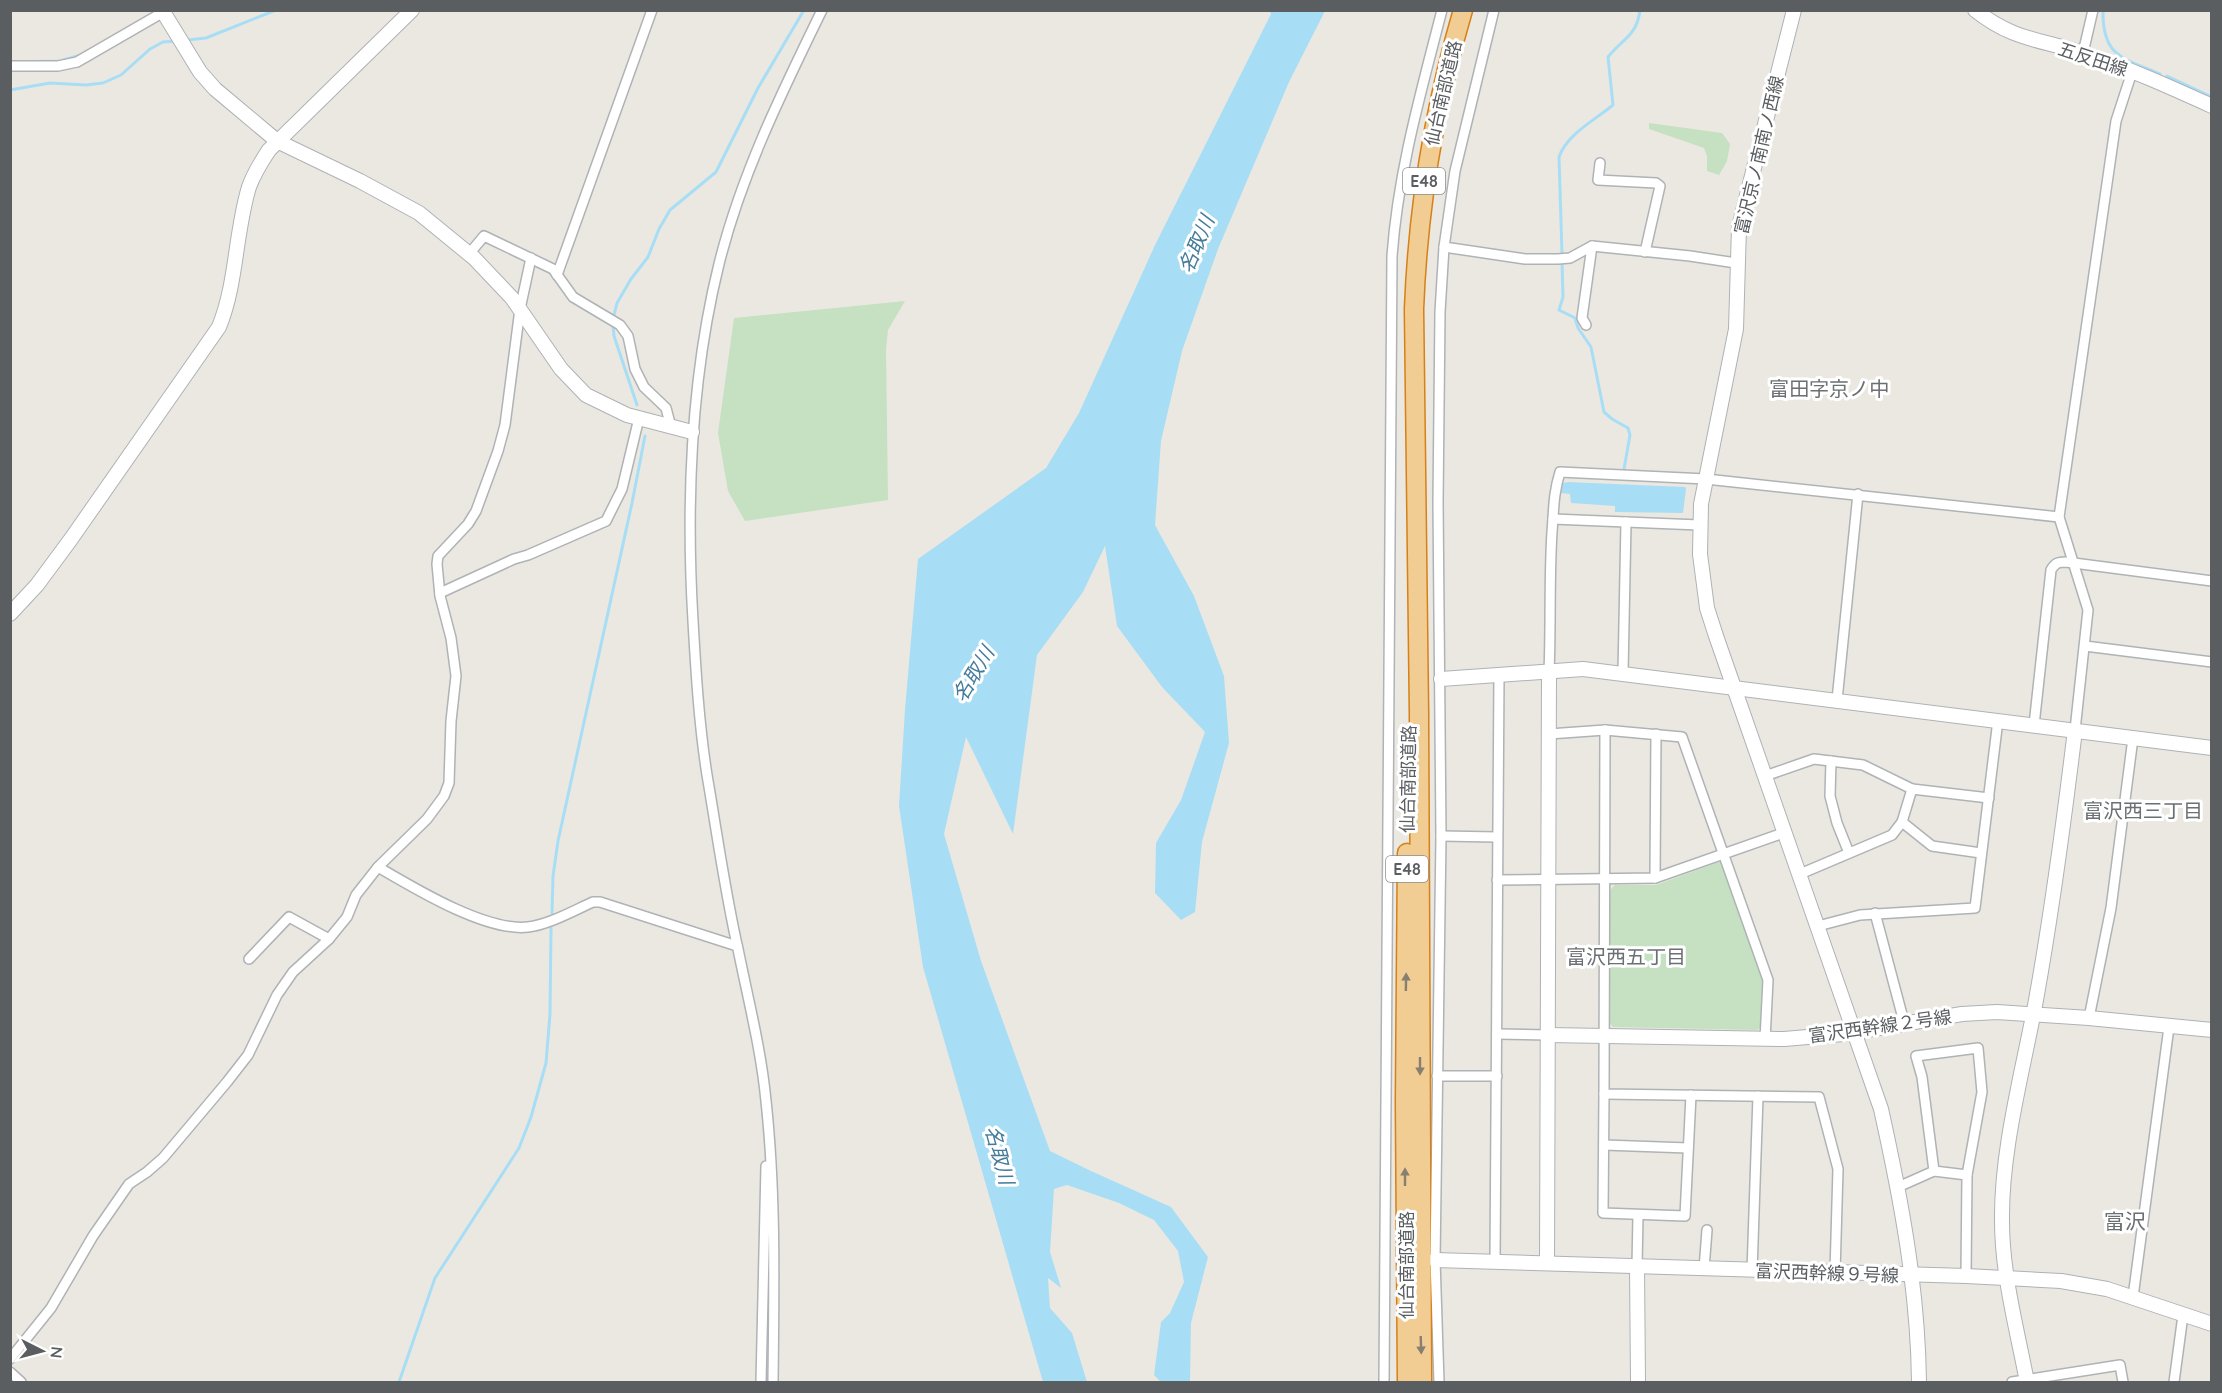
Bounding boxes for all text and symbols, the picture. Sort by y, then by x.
street label: 五反田線 [2055,37,2131,81]
street label: 仙台南部道路 [1420,38,1466,148]
street label: 富沢京ノ南南ノ西線 [1730,73,1788,237]
road number: E48 [1403,168,1445,194]
water label: 名取川 [1173,210,1220,276]
district label: 富田字京ノ中 [1769,376,1889,401]
water label: 名取川 [947,640,1000,706]
street label: 仙台南部道路 [1396,725,1420,833]
district label: 富沢西三丁目 [2083,798,2203,823]
road number: E48 [1386,856,1428,882]
district label: 富沢西五丁目 [1566,944,1686,969]
one-way arrow [1401,973,1411,992]
street label: 富沢西幹線２号線 [1807,1005,1953,1047]
one-way arrow [1415,1056,1425,1075]
water label: 名取川 [980,1123,1020,1189]
one-way arrow [1400,1168,1410,1187]
district label: 富沢 [2104,1208,2146,1234]
street label: 仙台南部道路 [1395,1211,1418,1319]
street label: 富沢西幹線９号線 [1755,1259,1899,1287]
north arrow [12,1321,72,1381]
one-way arrow [1416,1335,1425,1354]
text: N [46,1346,67,1359]

